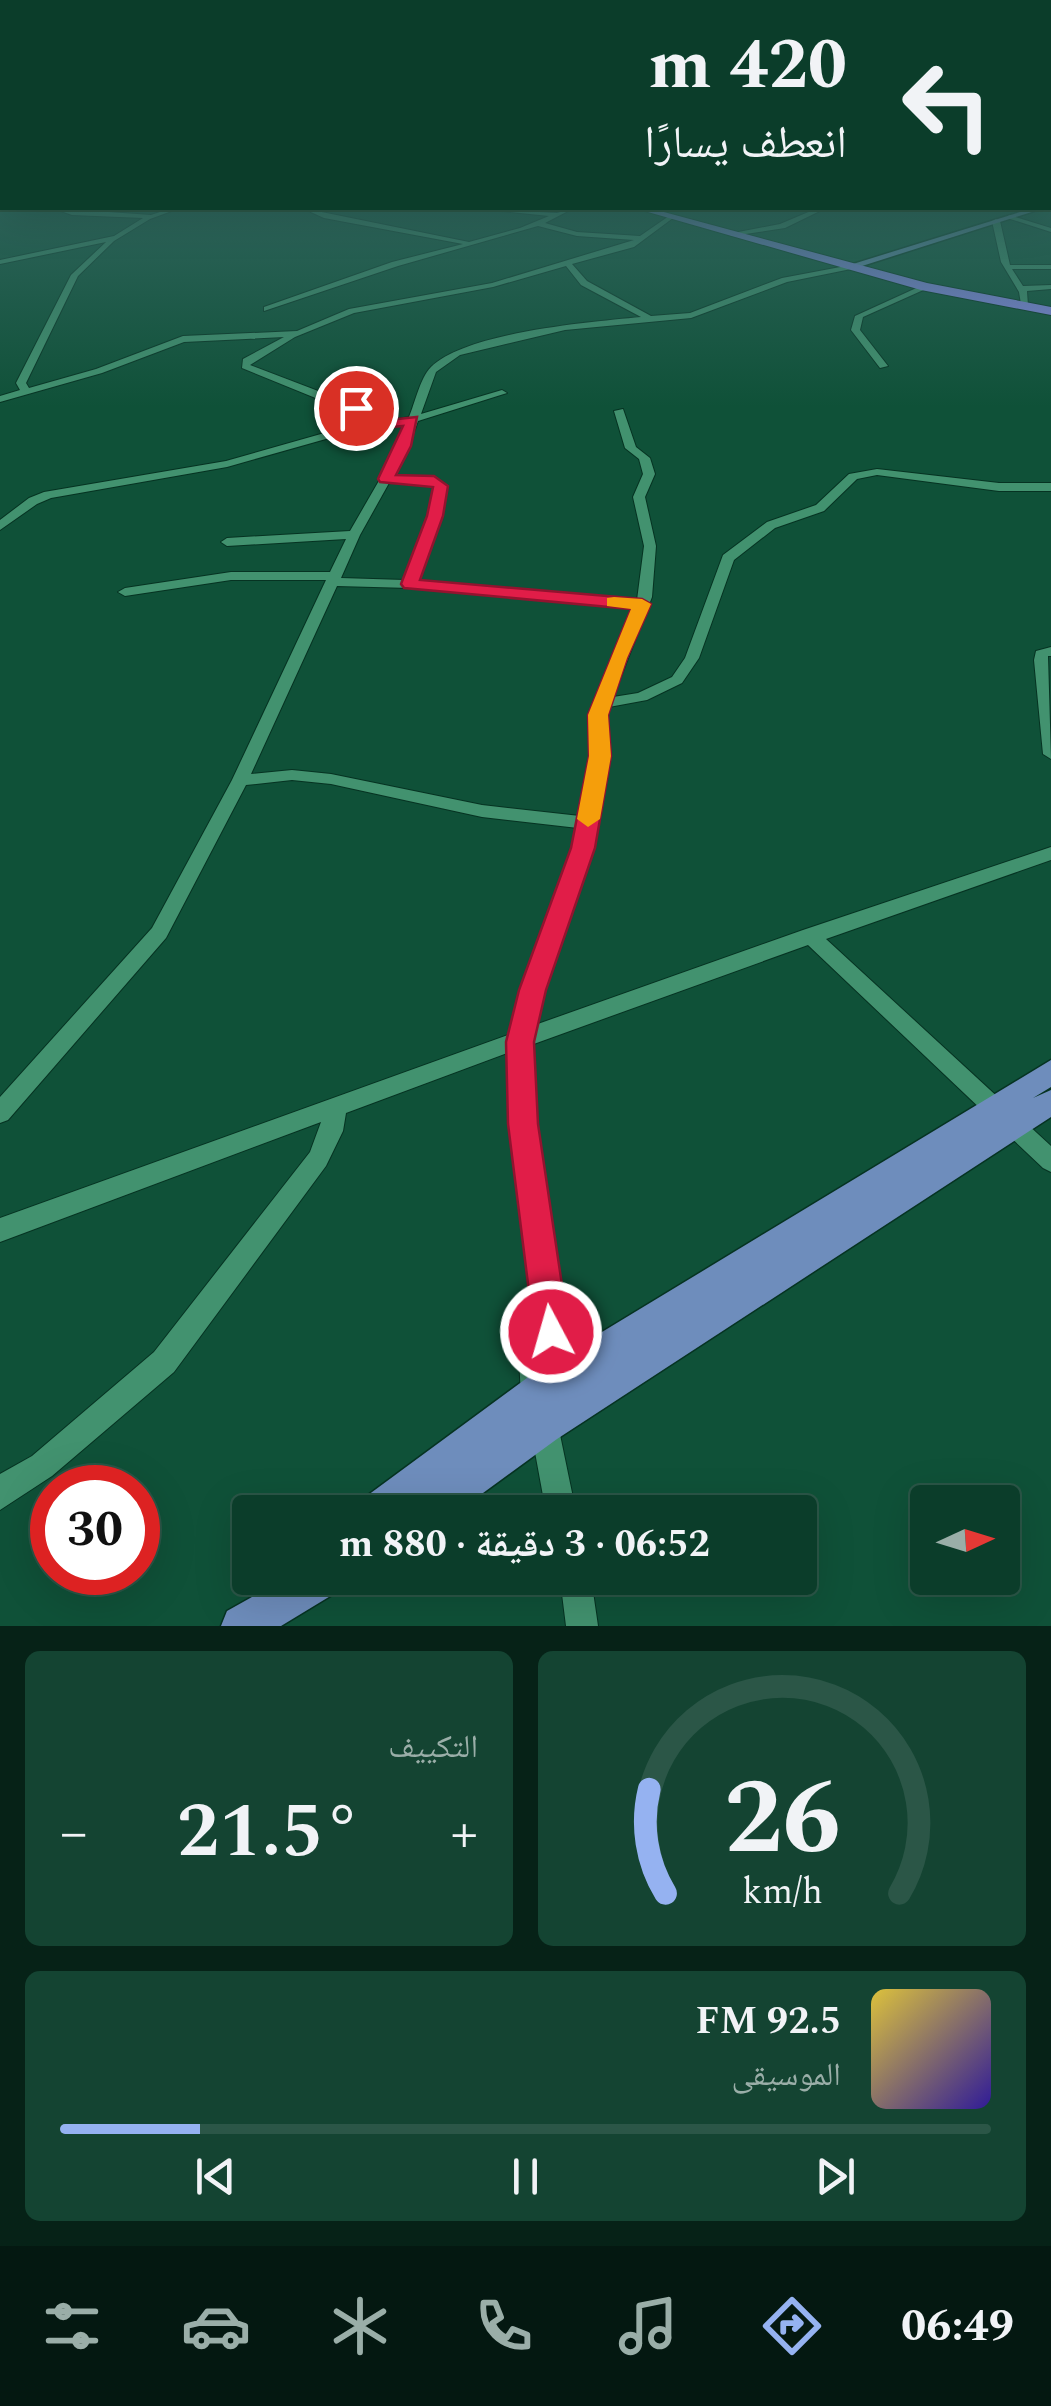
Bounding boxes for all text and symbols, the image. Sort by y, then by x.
text: 420 m [649,13,847,119]
icon: left [882,40,1012,170]
text: انعطف يسارًا [644,109,847,178]
pin [314,366,399,451]
icon: arrive [329,381,384,436]
position arrow [499,1280,603,1384]
speed limit sign: 30 [30,1465,160,1595]
north arrow [910,1485,1020,1595]
map controls [910,1485,1020,1595]
text: 06:52 · 3 دقيقة · 880 m [339,1516,710,1574]
text: التكييف [388,1723,478,1772]
text: 26 [724,1741,840,1899]
text: 21.5° [177,1776,361,1890]
text: − [60,1792,88,1875]
text: + [450,1792,478,1875]
text: km/h [742,1865,822,1920]
text: 92.5 FM [696,1993,841,2051]
text: الموسيقى [731,2051,841,2100]
icon: previous [188,2149,243,2204]
icon: pause [498,2149,553,2204]
icon: next [808,2149,863,2204]
icon: filters [37,2291,107,2361]
icon: car [181,2291,251,2361]
icon: climate [325,2291,395,2361]
icon: phone [469,2291,539,2361]
icon: music [613,2291,683,2361]
icon: directions [757,2291,827,2361]
text: 06:49 [901,2292,1014,2361]

